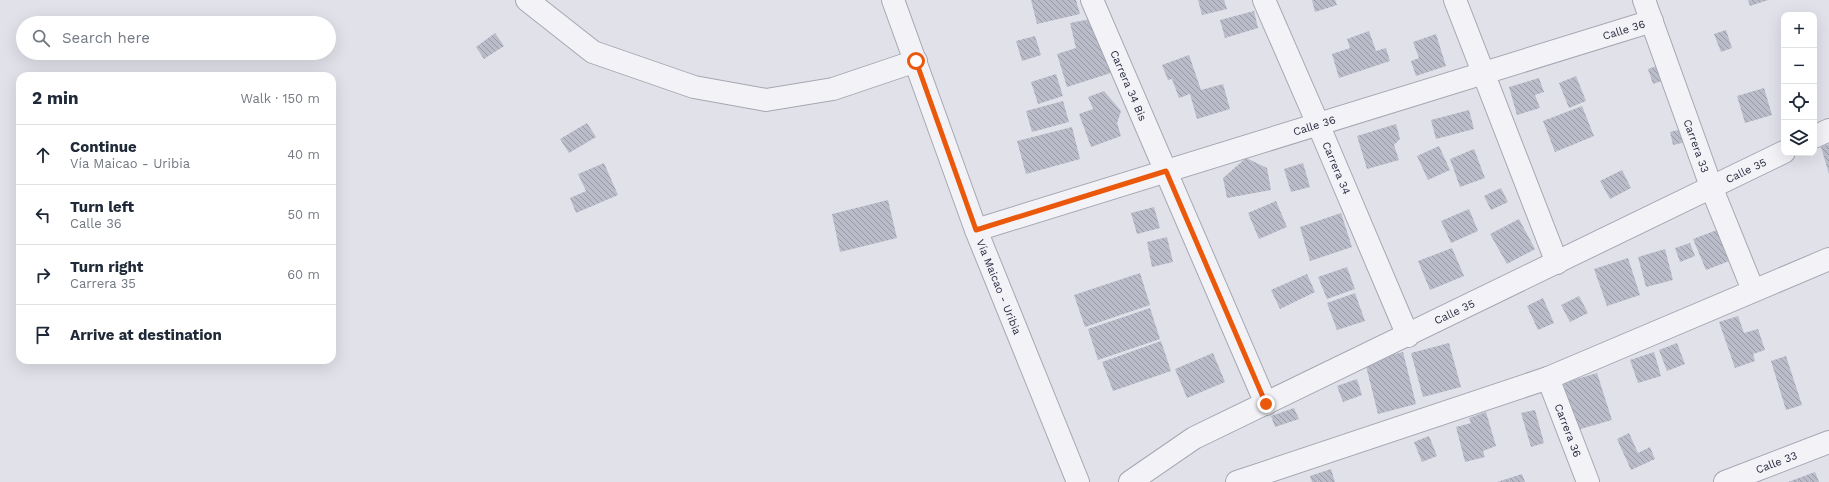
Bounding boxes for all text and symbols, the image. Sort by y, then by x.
map controls [1781,12,1817,156]
button: + [1781,12,1817,48]
search box [16,16,336,60]
street label: Calle 36 [1601,17,1647,43]
icon: search [30,27,52,49]
text: Search here [62,29,150,47]
street label: Carrera 34 Bis [1107,48,1149,123]
button: − [1781,48,1817,84]
route start [907,52,925,70]
button: locate [1781,84,1817,120]
text: 2 min [32,88,78,108]
text: Walk · 150 m [241,91,320,106]
street label: Calle 36 [1292,113,1337,139]
street label: Carrera 33 [1680,118,1712,175]
button: layers [1781,120,1817,156]
text: Continue [70,138,137,156]
street label: Carrera 34 [1319,140,1353,197]
icon: ahead [32,144,54,166]
text: 40 m [287,147,320,162]
text: Vía Maicao - Uribia [70,156,190,171]
street label: Calle 35 [1724,156,1769,186]
text: Turn left [70,198,134,216]
icon: left [32,204,54,226]
text: 50 m [288,207,320,222]
text: Calle 36 [70,216,122,231]
street label: Vía Maicao - Uribia [973,238,1024,337]
text: Turn right [70,258,143,276]
icon: right [32,264,54,286]
text: 60 m [287,267,320,282]
text: Carrera 35 [70,276,136,291]
street label: Calle 35 [1432,297,1477,328]
icon: arrive [32,324,54,346]
text: Arrive at destination [70,326,222,344]
route end [1257,395,1275,413]
street label: Carrera 36 [1551,402,1584,459]
street label: Calle 33 [1754,449,1799,477]

